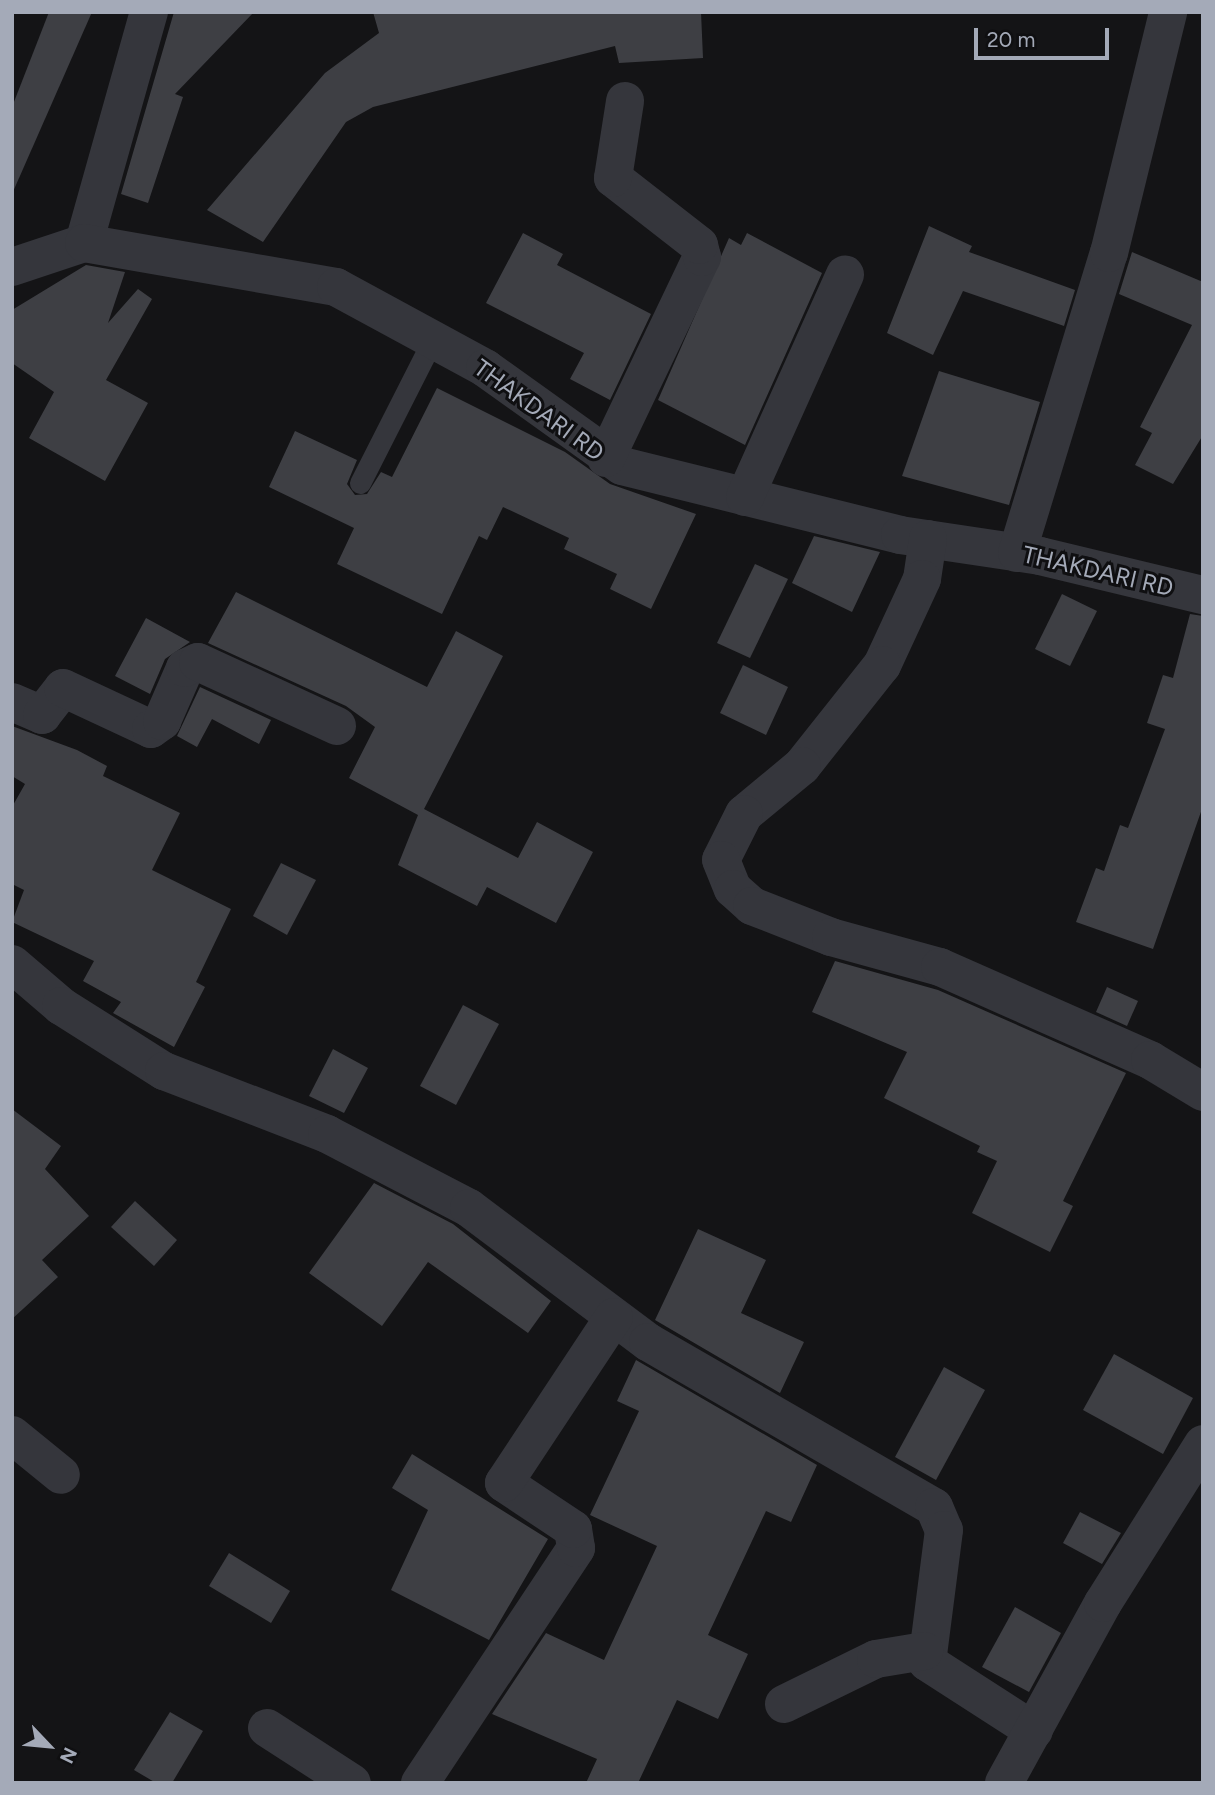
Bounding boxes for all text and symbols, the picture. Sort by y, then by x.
scale bar [977,14,1112,58]
text: 20 m [987,27,1035,52]
street label: THAKDARI RD [468,353,610,467]
street label: THAKDARI RD [1020,540,1176,602]
north arrow [14,1711,84,1781]
text: N [55,1744,82,1767]

